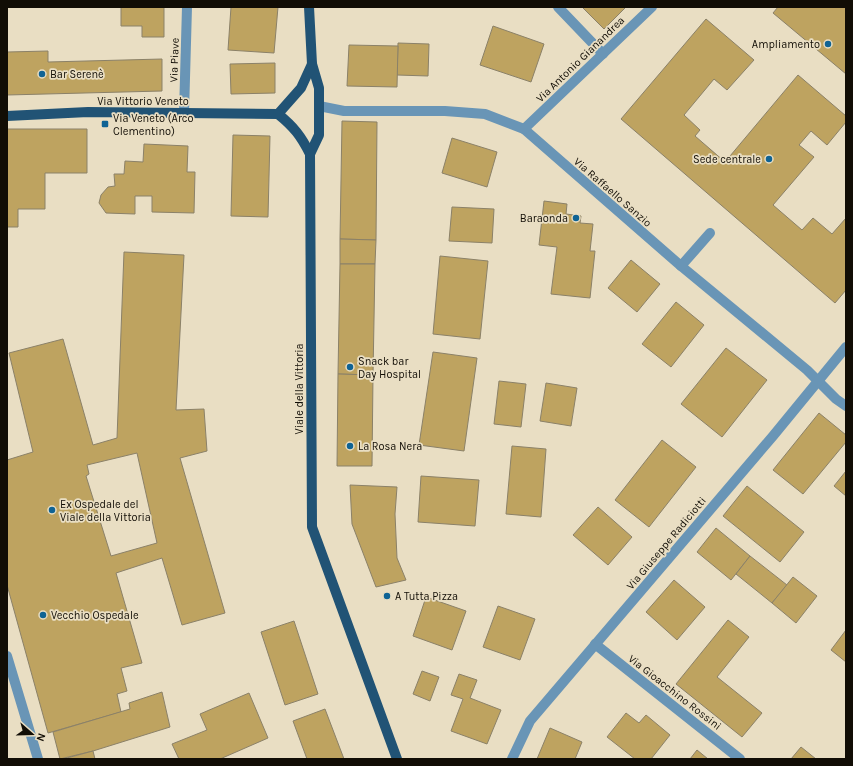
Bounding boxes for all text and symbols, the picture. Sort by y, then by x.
street label: Via Antonio Gianandrea [533,14,627,105]
street label: Via Piave [167,37,182,83]
place label: Ampliamento [752,38,820,51]
marker: Ampliamento [823,39,833,49]
place label: Bar Serenè [50,68,104,81]
marker: Bar Serenè [37,69,47,79]
street label: Via Vittorio Veneto [97,95,189,108]
place label: Via Veneto (Arco Clementino) [113,112,194,138]
marker: Via Veneto (Arco Clementino) [100,119,110,129]
place label: Sede centrale [693,153,761,166]
marker: Sede centrale [764,154,774,164]
street label: Via Raffaello Sanzio [571,155,654,230]
place label: Baraonda [520,212,568,225]
marker: Baraonda [571,213,581,223]
street label: Viale della Vittoria [293,344,306,434]
place label: Snack bar Day Hospital [358,355,421,381]
marker: Snack bar Day Hospital [345,362,355,372]
place label: La Rosa Nera [358,440,422,453]
marker: La Rosa Nera [345,441,355,451]
street label: Via Giuseppe Radiciotti [624,494,709,592]
place label: Ex Ospedale del Viale della Vittoria [60,498,151,524]
marker: Ex Ospedale del Viale della Vittoria [47,505,57,515]
place label: A Tutta Pizza [395,590,458,603]
marker: A Tutta Pizza [382,591,392,601]
place label: Vecchio Ospedale [51,609,139,622]
marker: Vecchio Ospedale [38,610,48,620]
street label: Via Gioacchino Rossini [626,652,724,733]
north arrow [12,714,52,754]
text: N [33,731,48,743]

